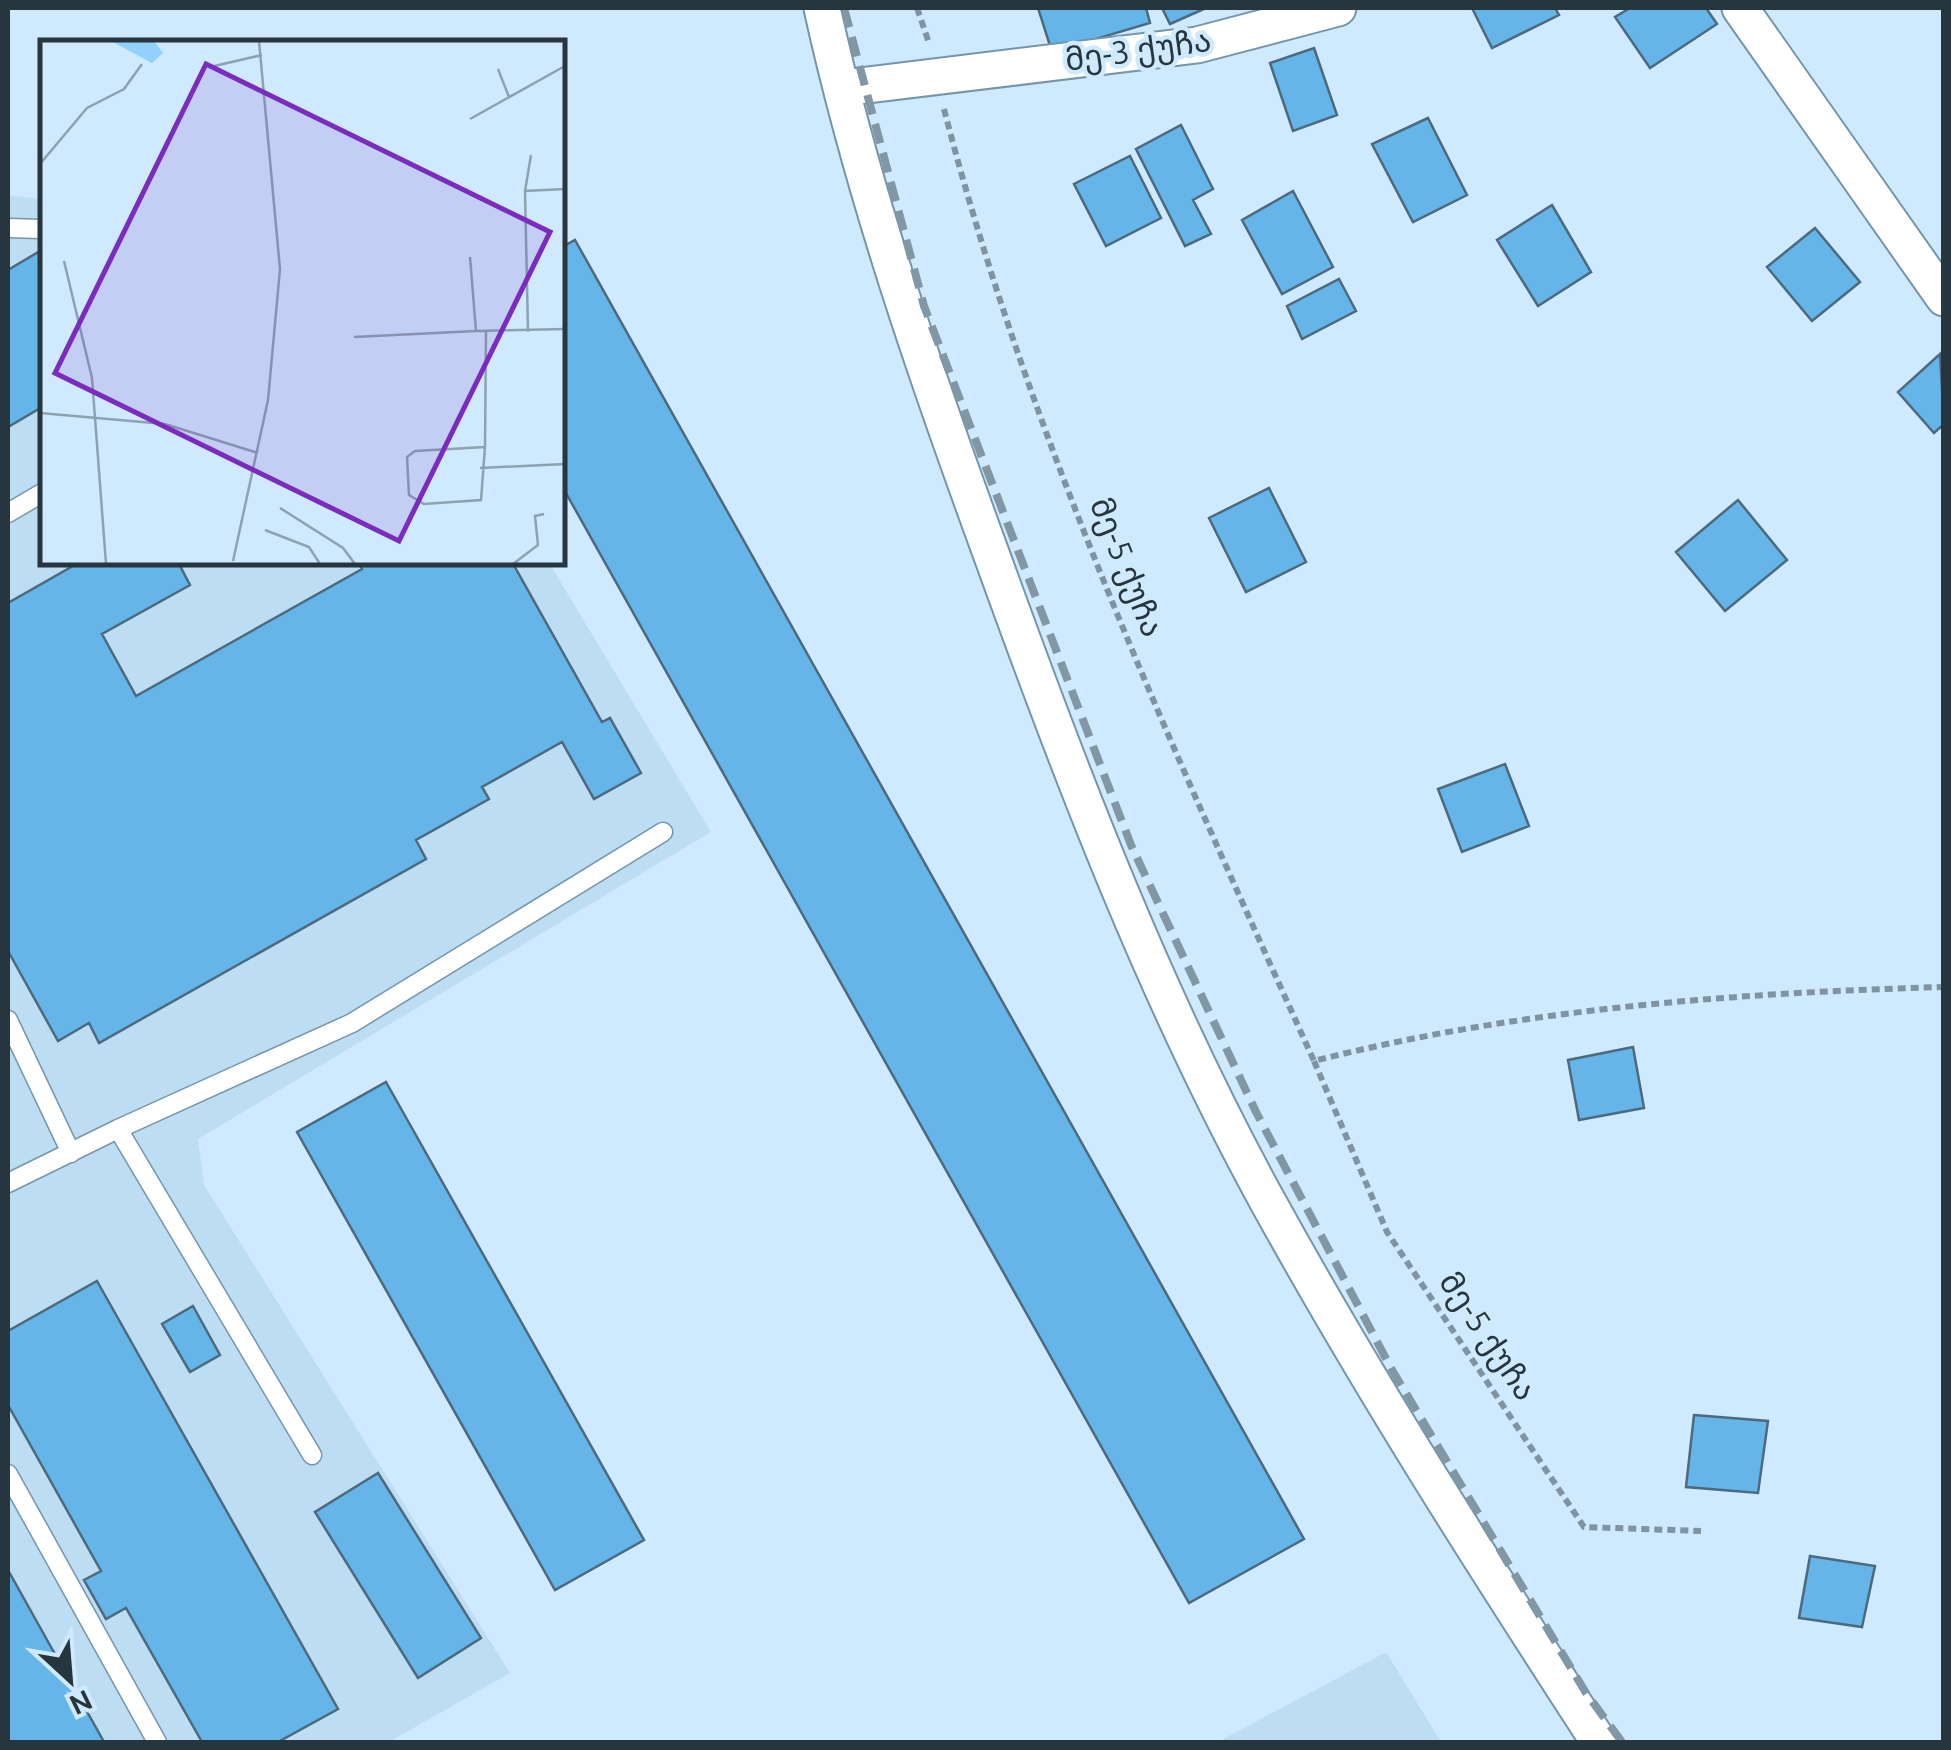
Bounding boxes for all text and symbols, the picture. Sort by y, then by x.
street label: მე-3 ქუჩა [1063,21,1213,79]
inset map [40,40,565,565]
street label: მე-5 ქუჩა [1082,492,1172,642]
street label: მე-5 ქუჩა [1431,1264,1545,1408]
north arrow [20,1630,120,1730]
text: N [65,1684,97,1721]

